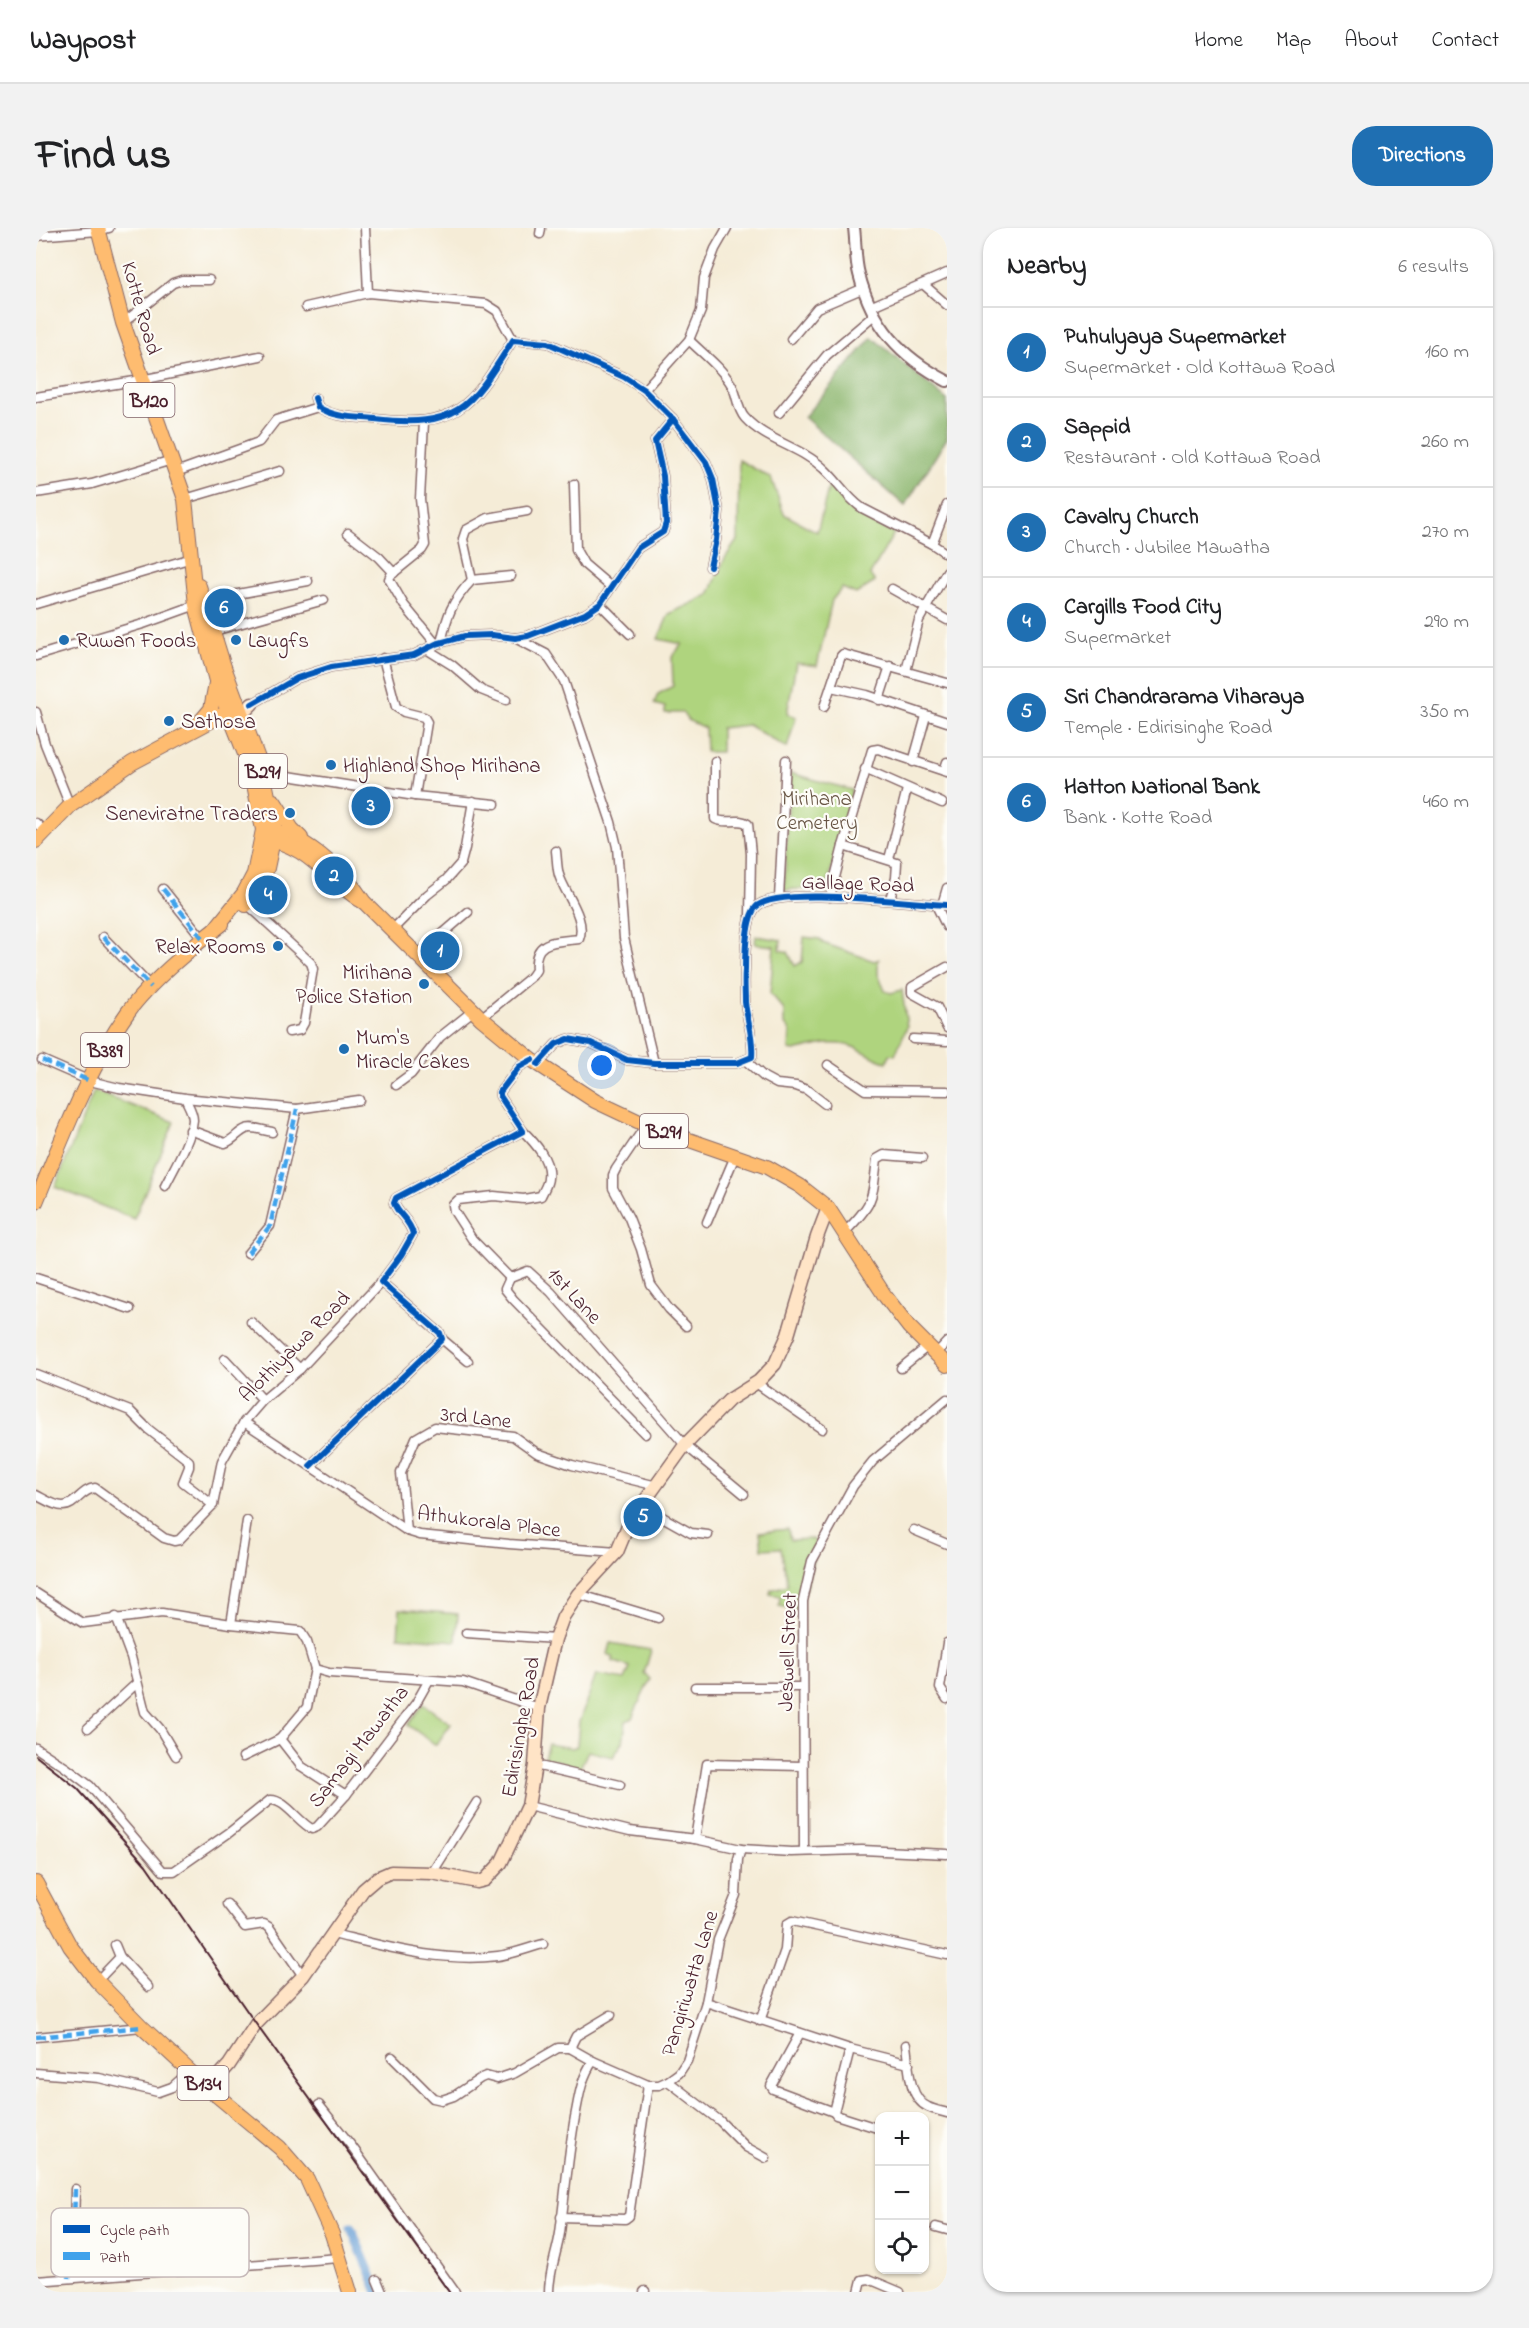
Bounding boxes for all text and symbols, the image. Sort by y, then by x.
text: Waypost [30,21,136,62]
text: Home [1194,26,1243,56]
text: Map [1276,26,1311,56]
text: About [1344,26,1398,56]
text: Contact [1431,26,1499,56]
text: Find us [36,126,171,187]
button: Directions [1352,126,1493,186]
text: Nearby [1007,248,1086,286]
text: 6 results [1398,253,1469,282]
street label: Kotte Road [112,258,168,359]
text: Puhulyaya Supermarket [1064,322,1286,354]
text: 1 [1023,338,1030,367]
text: 160 m [1425,338,1469,367]
text: Supermarket · Old Kottawa Road [1064,354,1335,383]
road number: B120 [124,383,174,417]
text: Sappid [1064,412,1130,444]
text: 2 [1022,428,1031,457]
text: 260 m [1421,428,1469,457]
text: Restaurant · Old Kottawa Road [1064,444,1320,473]
text: Cavalry Church [1064,502,1199,534]
text: 3 [1022,518,1031,547]
text: 270 m [1422,518,1469,547]
text: Church · Jubilee Mawatha [1064,534,1270,563]
pin: 6 [204,586,243,631]
text: Cargills Food City [1064,592,1221,624]
text: 4 [1022,608,1031,637]
text: 290 m [1424,608,1469,637]
text: Supermarket [1064,624,1171,653]
place label: Ruwan Foods [76,627,196,657]
place label: Laugfs [248,627,309,659]
marker: Ruwan Foods [57,633,71,647]
marker: Laugfs [229,633,243,647]
text: Sri Chandrarama Viharaya [1064,682,1304,714]
text: 5 [1021,698,1032,727]
text: 350 m [1420,698,1469,727]
place label: Sathosa [181,708,256,738]
marker: Sathosa [162,714,176,728]
text: Temple · Edirisinghe Road [1064,714,1272,743]
place label: Highland Shop Mirihana [343,752,541,784]
road number: B291 [239,754,287,788]
marker: Highland Shop Mirihana [324,758,338,772]
text: Hatton National Bank [1064,772,1260,804]
pin: 3 [352,784,390,828]
park label: Mirihana Cemetery [776,785,858,841]
text: 6 [1022,788,1031,817]
text: 460 m [1423,788,1469,817]
place label: Seneviratne Traders [105,800,278,830]
text: Bank · Kotte Road [1064,804,1212,833]
marker: Seneviratne Traders [283,806,297,820]
pin: 2 [314,854,354,898]
street label: Gallage Road [801,868,915,904]
pin: 4 [248,872,288,918]
pin: 1 [420,928,460,974]
place label: Relax Rooms [155,933,266,963]
marker: Relax Rooms [271,939,285,953]
place label: Mirihana Police Station [296,959,412,1013]
marker: Mirihana Police Station [417,977,431,991]
place label: Mum's Miracle Cakes [356,1024,470,1078]
road number: B389 [81,1033,129,1067]
marker: Mum's Miracle Cakes [337,1042,351,1056]
your location [587,1051,616,1080]
road number: B291 [640,1114,688,1148]
street label: 1st Lane [539,1261,608,1332]
street label: Alothiyawa Road [233,1285,360,1412]
street label: 3rd Lane [439,1400,513,1438]
pin: 5 [624,1494,662,1540]
street label: Athukorala Place [415,1499,563,1547]
street label: Jeswell Street [772,1592,806,1712]
street label: Edirisinghe Road [495,1654,551,1800]
street label: Samagi Mawatha [302,1679,419,1816]
street label: Pangiriwatta Lane [655,1907,729,2061]
road number: B134 [178,2066,228,2100]
map controls [875,2112,929,2274]
button: + [875,2112,929,2166]
button: − [875,2166,929,2220]
legend [51,2208,249,2277]
text: Cycle path [100,2219,169,2243]
button: locate [875,2220,929,2274]
text: Path [100,2246,130,2270]

